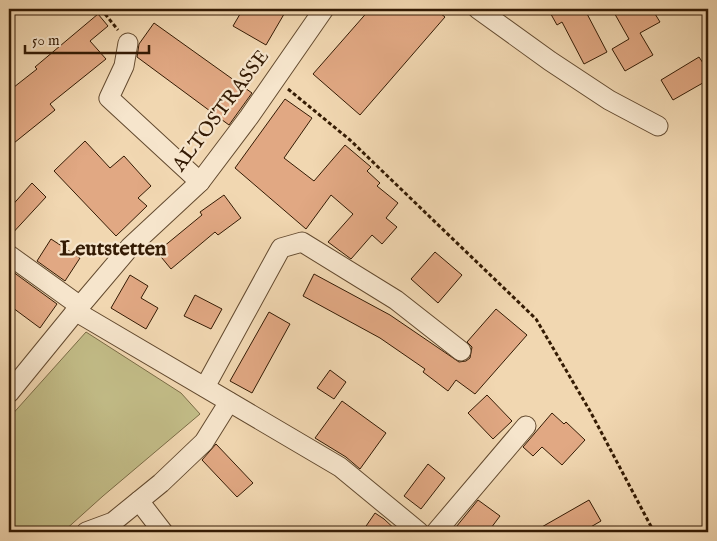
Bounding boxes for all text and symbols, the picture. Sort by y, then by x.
scale bar [25,22,149,54]
text: 50 m [32,31,60,50]
street label: ALTOSTRASSE [167,45,275,178]
district label: Leutstetten [59,235,167,263]

